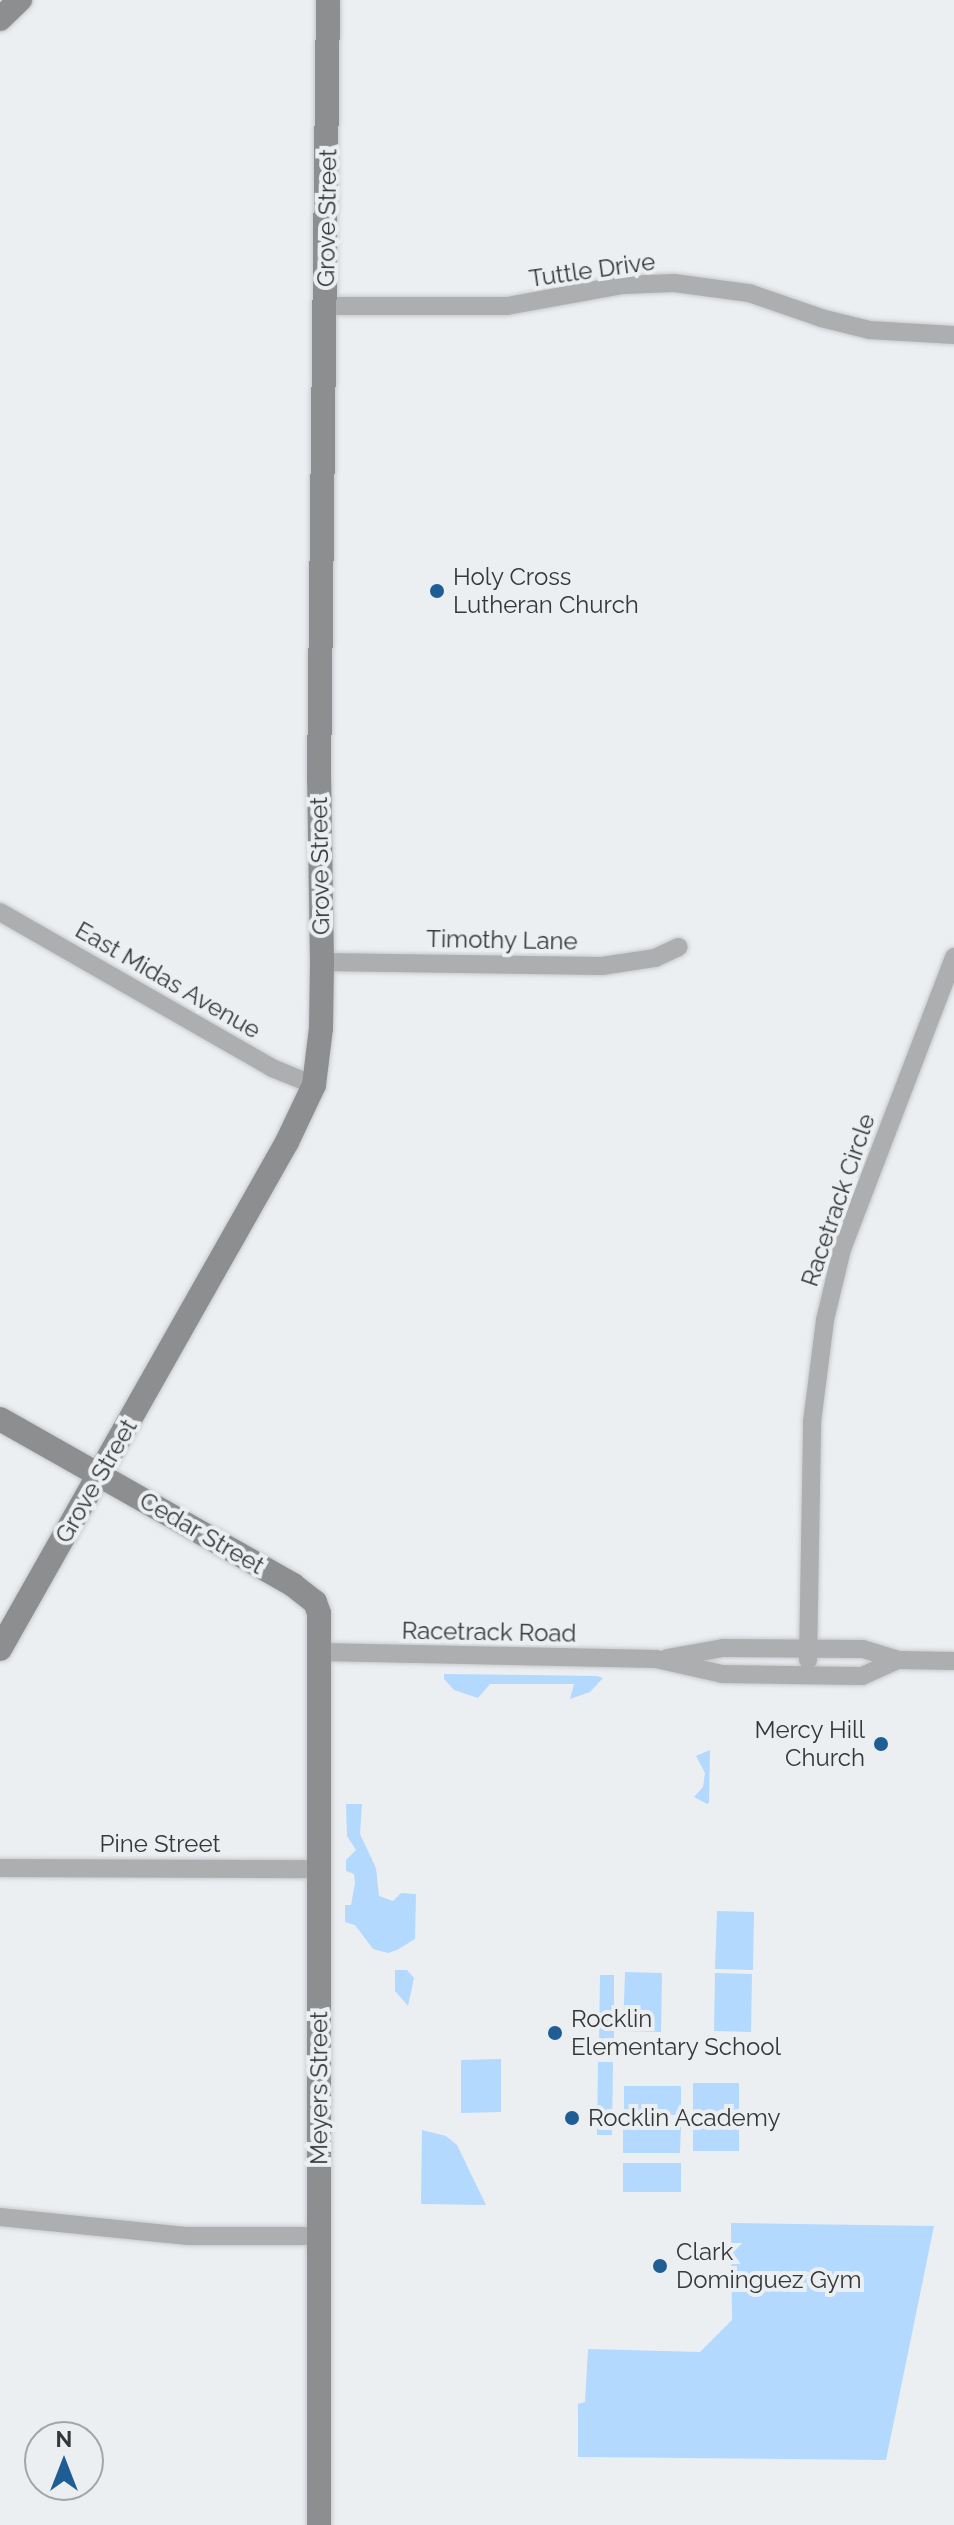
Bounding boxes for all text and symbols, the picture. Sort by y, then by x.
street label: Grove Street [311,149,343,287]
street label: Tuttle Drive [527,247,657,293]
place label: Holy Cross Lutheran Church [453,563,639,619]
marker: Holy Cross Lutheran Church [428,582,446,600]
street label: Grove Street [304,797,336,935]
street label: East Midas Avenue [70,915,266,1045]
street label: Timothy Lane [426,924,578,956]
street label: Racetrack Circle [795,1110,881,1290]
street label: Grove Street [49,1414,143,1548]
street label: Cedar Street [134,1486,270,1580]
street label: Racetrack Road [401,1616,577,1648]
place label: Mercy Hill Church [754,1716,865,1772]
marker: Mercy Hill Church [872,1735,890,1753]
street label: Pine Street [100,1830,220,1858]
place label: Rocklin Elementary School [571,2005,782,2061]
street label: Meyers Street [305,2011,333,2165]
marker: Rocklin Elementary School [546,2024,564,2042]
place label: Rocklin Academy [588,2104,781,2132]
marker: Rocklin Academy [563,2109,581,2127]
place label: Clark Dominguez Gym [676,2238,862,2294]
marker: Clark Dominguez Gym [651,2257,669,2275]
north arrow [24,2421,104,2501]
text: N [56,2426,72,2452]

